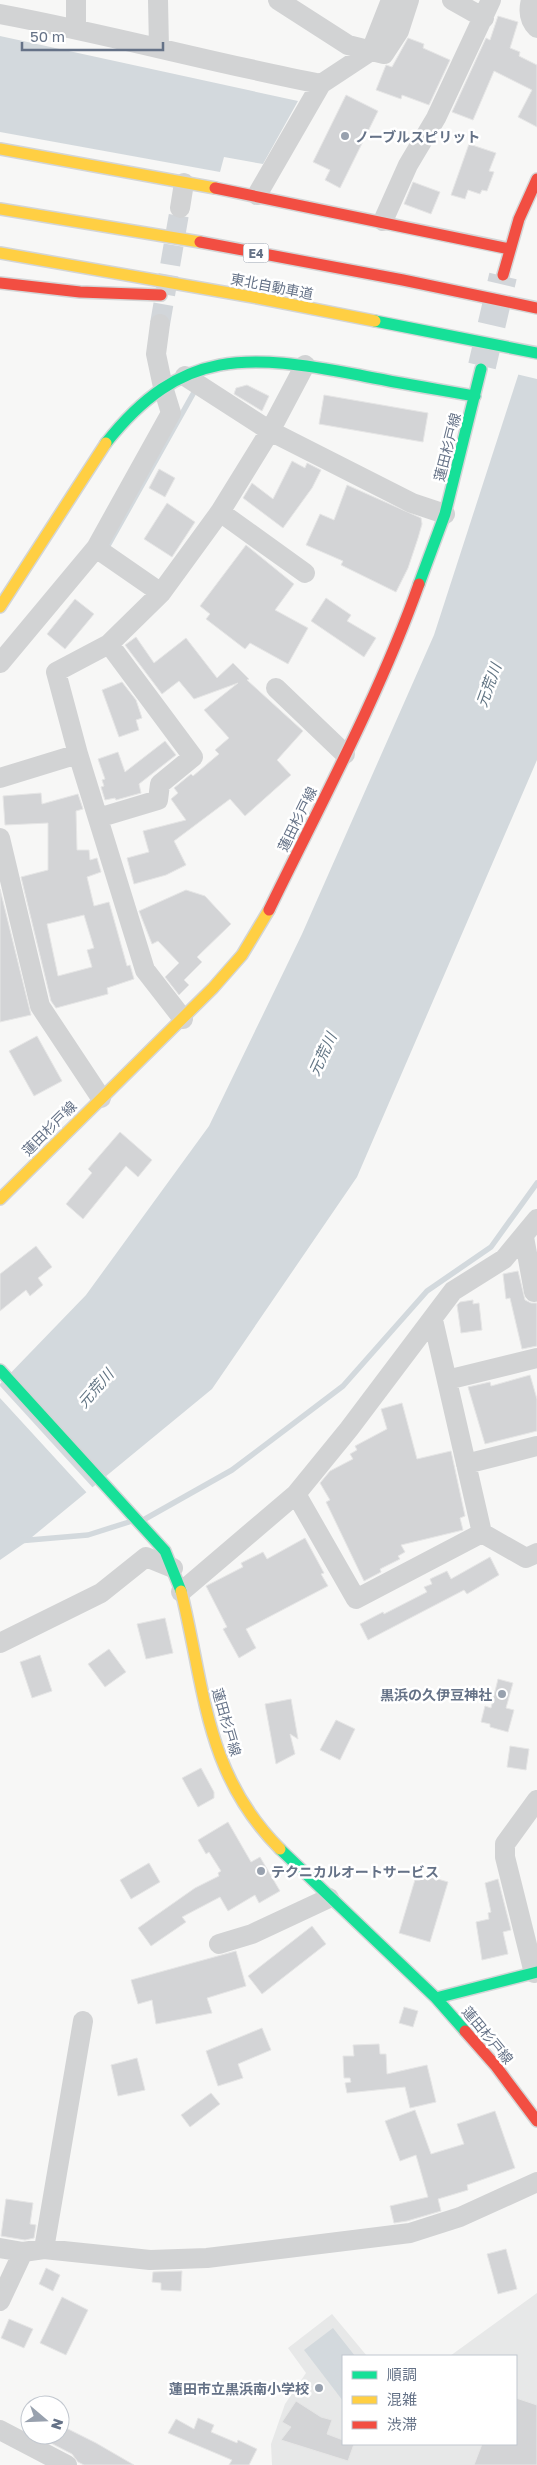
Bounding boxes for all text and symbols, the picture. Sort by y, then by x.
scale bar [22,20,164,52]
text: 50 m [30,27,65,45]
place label: ノーブルスピリット [355,128,480,145]
marker: ノーブルスピリット [339,130,351,142]
road number: E4 [244,244,268,262]
street label: 東北自動車道 [229,270,315,302]
street label: 蓮田杉戸線 [430,411,464,483]
water label: 元荒川 [472,659,505,709]
street label: 蓮田杉戸線 [274,784,320,854]
water label: 元荒川 [304,1028,341,1078]
street label: 蓮田杉戸線 [18,1097,80,1159]
water label: 元荒川 [73,1364,118,1411]
street label: 蓮田杉戸線 [209,1686,245,1758]
place label: 黒浜の久伊豆神社 [380,1686,492,1703]
marker: 黒浜の久伊豆神社 [496,1688,508,1700]
place label: テクニカルオートサービス [271,1863,439,1880]
marker: テクニカルオートサービス [255,1865,267,1877]
street label: 蓮田杉戸線 [459,2003,517,2067]
legend [342,2355,517,2445]
text: 順調 [387,2365,417,2383]
place label: 蓮田市立黒浜南小学校 [169,2380,309,2397]
marker: 蓮田市立黒浜南小学校 [313,2382,325,2394]
text: 混雑 [387,2390,417,2408]
north arrow [20,2395,70,2445]
text: 渋滞 [387,2415,417,2433]
text: N [48,2417,68,2432]

